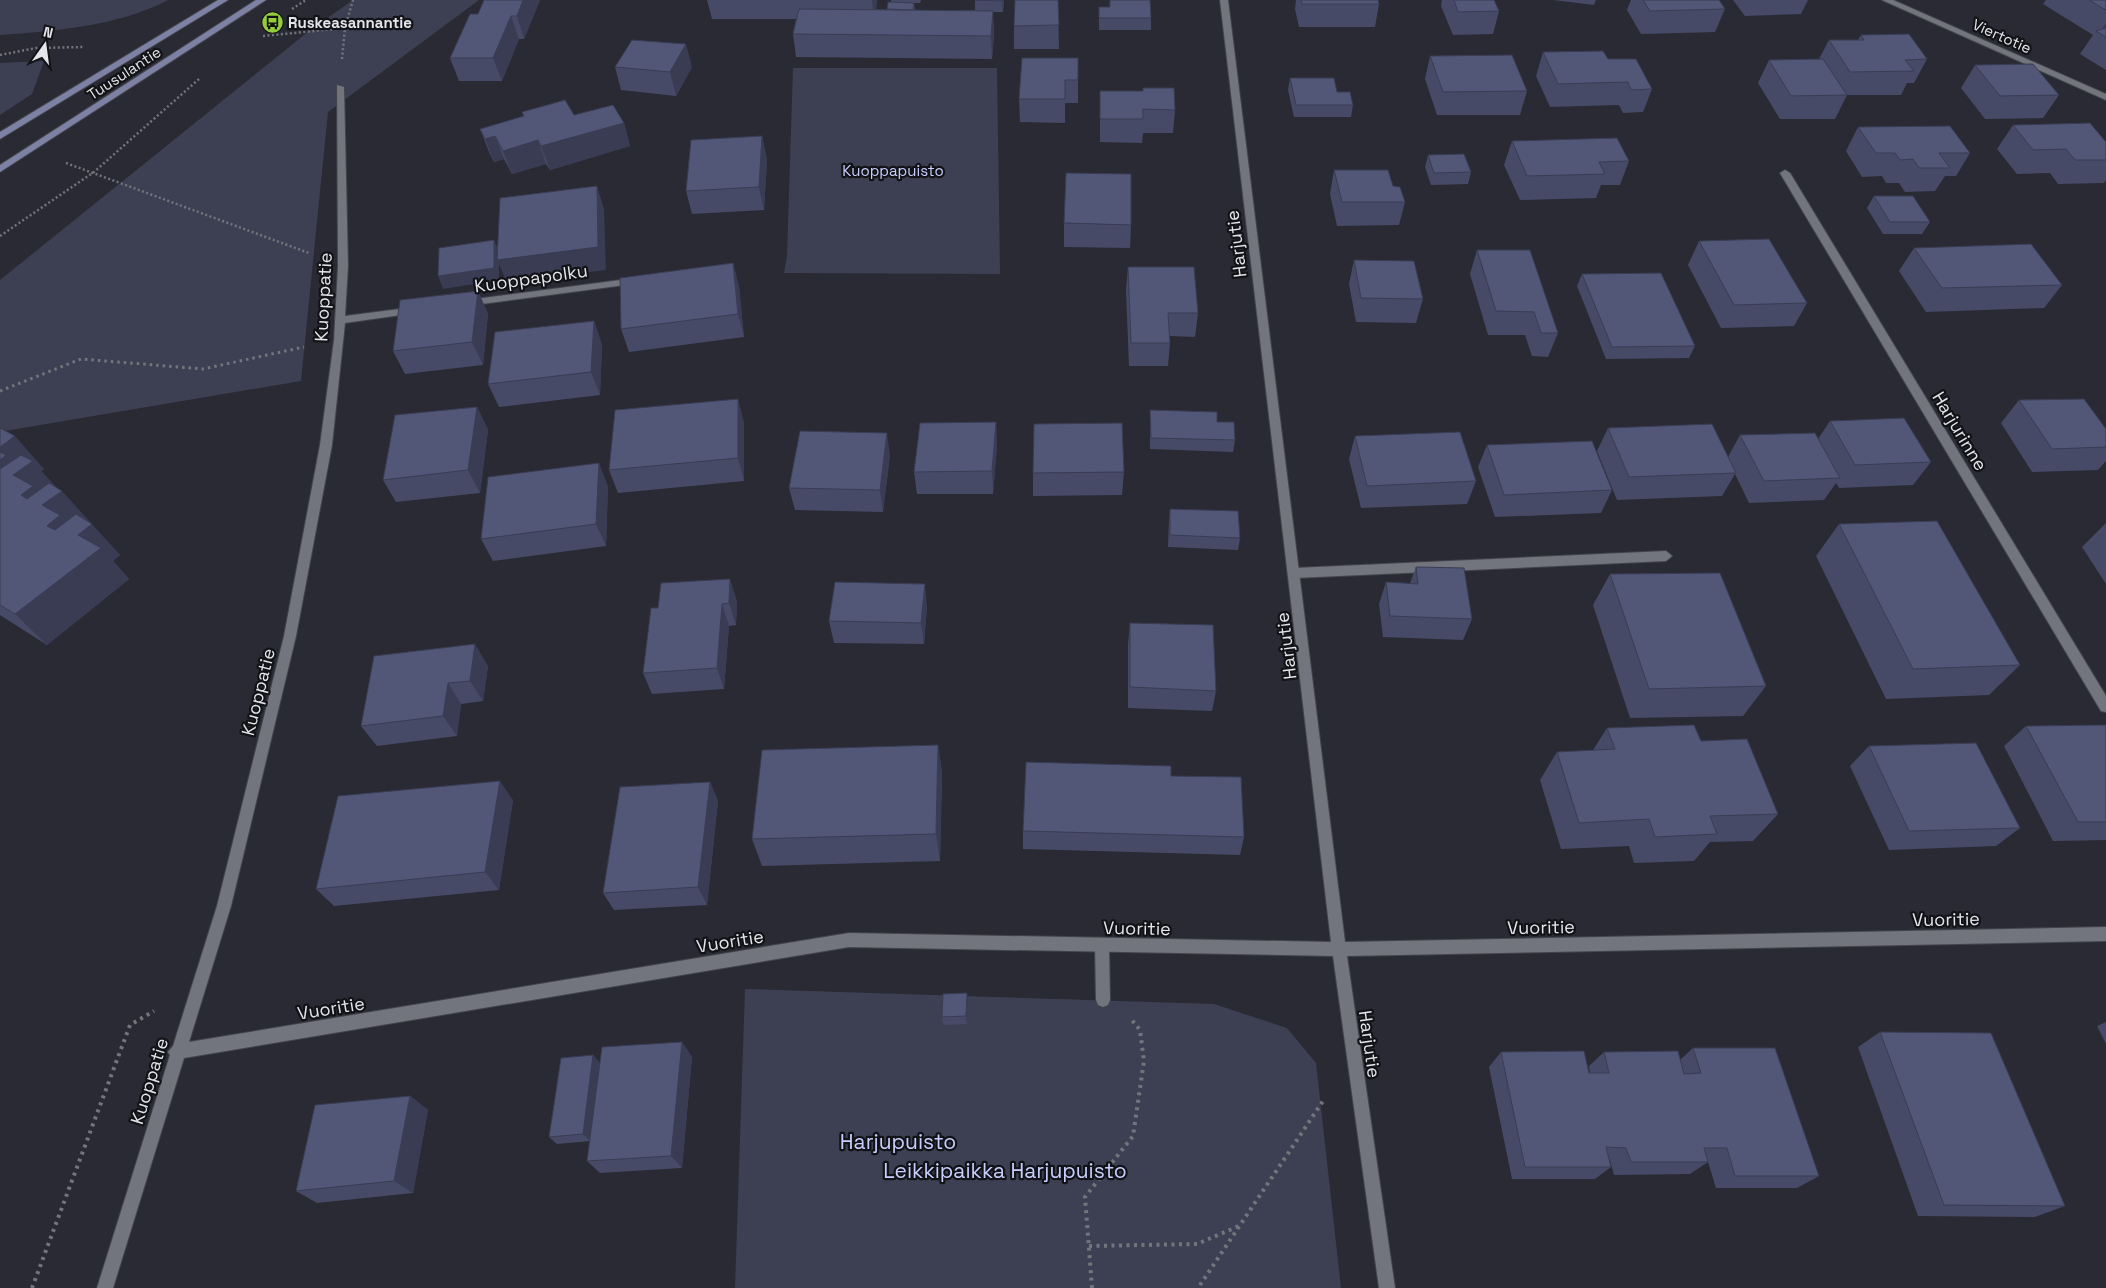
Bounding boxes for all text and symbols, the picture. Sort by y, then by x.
bus stop icon: Ruskeasannantie [260,10,284,34]
place label: Ruskeasannantie [288,13,412,32]
street label: Viertotie [1970,15,2035,57]
north arrow [20,20,70,70]
text: N [41,23,55,42]
street label: Tuusulantie [84,42,164,104]
park label: Kuoppapuisto [842,161,944,180]
street label: Harjutie [1220,209,1252,279]
street label: Kuoppatie [309,252,337,342]
street label: Kuoppapolku [473,259,589,297]
street label: Harjurinne [1927,387,1993,475]
street label: Harjutie [1270,611,1302,681]
street label: Kuoppatie [236,646,280,738]
street label: Vuoritie [1912,907,1980,931]
street label: Vuoritie [1507,915,1575,939]
street label: Vuoritie [1103,916,1171,940]
street label: Vuoritie [695,924,765,958]
street label: Vuoritie [296,991,366,1025]
street label: Harjutie [1354,1009,1386,1079]
street label: Kuoppatie [125,1035,173,1127]
park label: Harjupuisto [840,1128,956,1155]
park label: Leikkipaikka Harjupuisto [883,1157,1127,1184]

